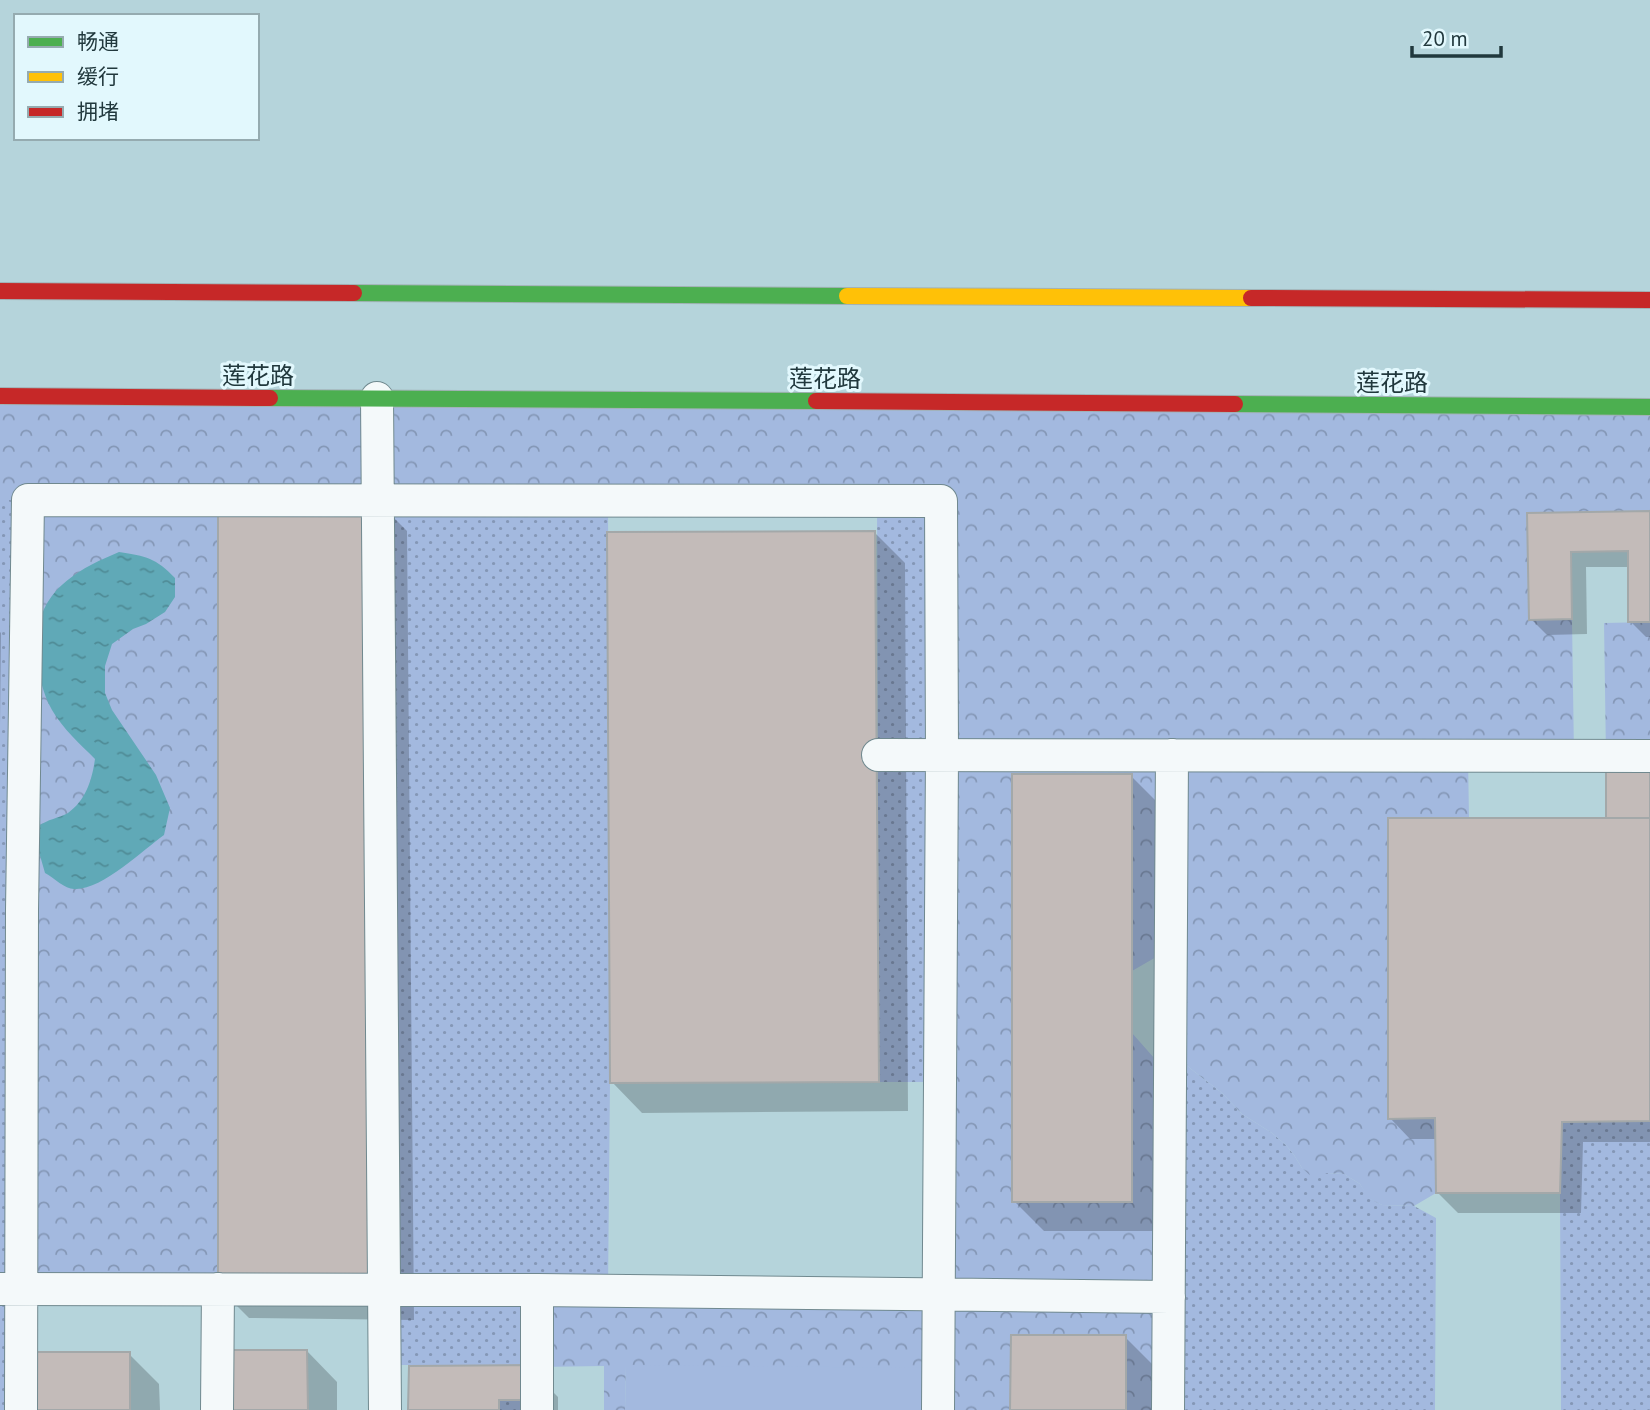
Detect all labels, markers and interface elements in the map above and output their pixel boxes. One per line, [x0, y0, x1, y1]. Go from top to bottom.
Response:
legend [14, 14, 259, 140]
scale bar [1412, 14, 1501, 58]
text: 20 m [1422, 25, 1468, 52]
text: 畅通 [77, 28, 119, 55]
text: 缓行 [77, 63, 119, 90]
text: 拥堵 [77, 98, 119, 125]
street label: 莲花路 [222, 360, 294, 391]
street label: 莲花路 [789, 363, 861, 394]
street label: 莲花路 [1356, 367, 1428, 398]

